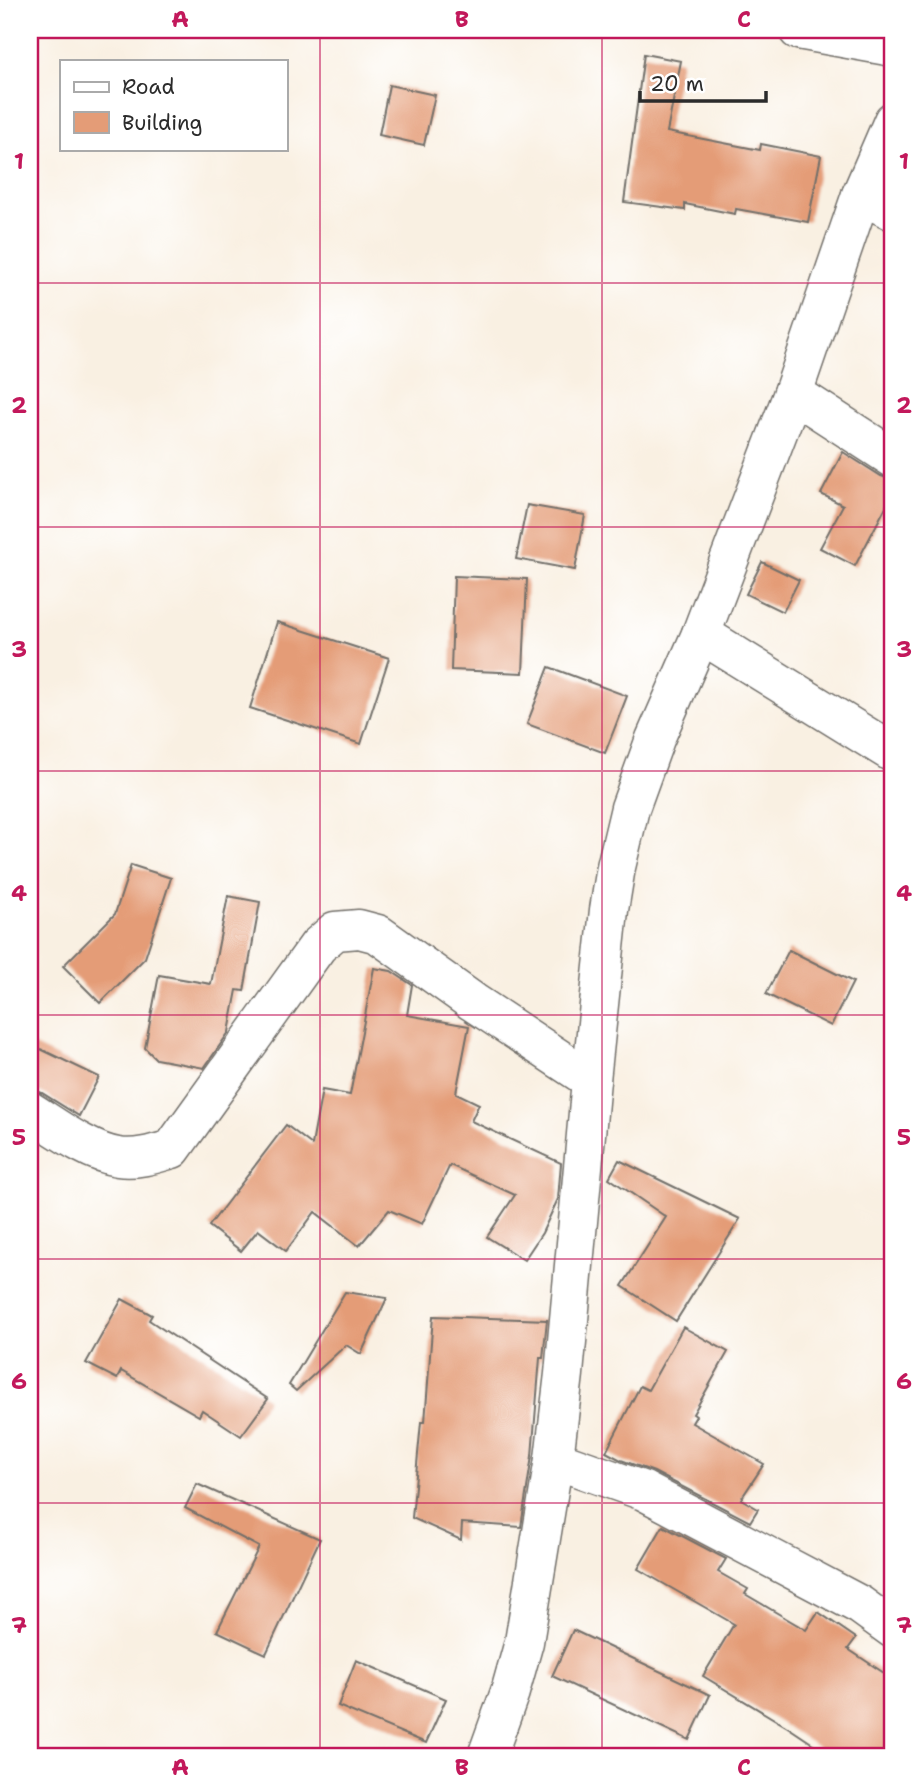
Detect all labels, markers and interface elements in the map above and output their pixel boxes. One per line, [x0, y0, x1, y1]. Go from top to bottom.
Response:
text: A [171, 4, 189, 34]
text: B [455, 4, 469, 34]
text: C [737, 4, 751, 34]
legend [60, 60, 287, 150]
scale bar [640, 60, 766, 104]
text: 20 m [650, 70, 704, 98]
text: Road [122, 73, 175, 101]
text: Building [122, 109, 202, 137]
text: 1 [14, 146, 24, 176]
text: 1 [899, 146, 909, 176]
text: 2 [11, 390, 27, 420]
text: 2 [896, 390, 912, 420]
text: 3 [11, 634, 27, 664]
text: 3 [896, 634, 912, 664]
text: 4 [11, 878, 27, 908]
text: 4 [896, 878, 912, 908]
text: 5 [12, 1122, 26, 1152]
text: 5 [897, 1122, 911, 1152]
text: 6 [11, 1366, 27, 1396]
text: 6 [896, 1366, 912, 1396]
text: 7 [11, 1610, 27, 1640]
text: 7 [896, 1610, 912, 1640]
text: A [171, 1752, 189, 1782]
text: B [455, 1752, 469, 1782]
text: C [737, 1752, 751, 1782]

